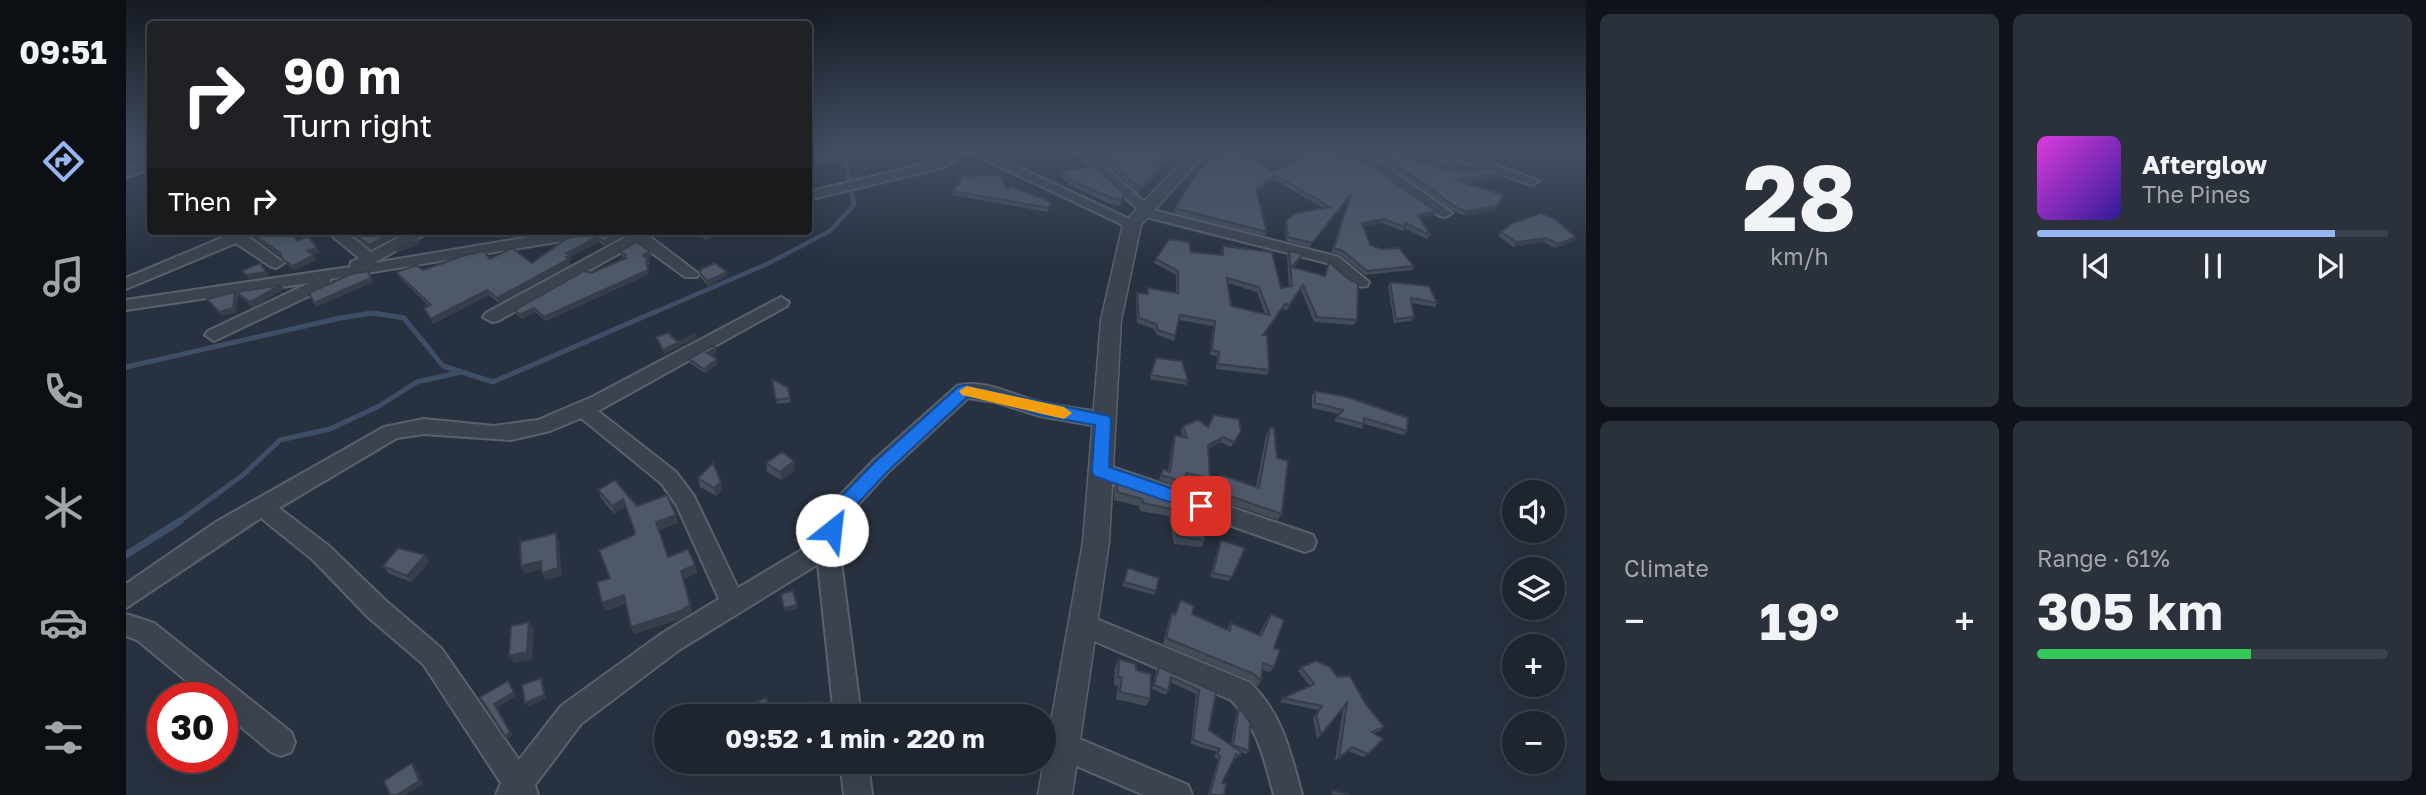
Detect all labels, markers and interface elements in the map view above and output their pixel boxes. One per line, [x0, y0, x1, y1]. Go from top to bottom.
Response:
text: 09:51 [19, 33, 107, 71]
text: 90 m [283, 46, 401, 105]
icon: right [168, 49, 259, 140]
text: Turn right [283, 106, 432, 144]
icon: directions [39, 137, 88, 186]
text: 28 [1743, 142, 1856, 251]
text: Afterglow [2142, 149, 2267, 180]
text: The Pines [2142, 180, 2250, 208]
icon: right [245, 182, 283, 220]
text: Then [168, 186, 231, 217]
text: km/h [1770, 242, 1829, 270]
icon: previous [2077, 247, 2115, 285]
icon: pause [2194, 247, 2232, 285]
icon: next [2311, 247, 2349, 285]
icon: music [39, 252, 88, 301]
icon: phone [39, 367, 88, 416]
pin [1171, 476, 1231, 536]
map controls [1502, 480, 1565, 774]
button: sound [1502, 480, 1565, 543]
icon: climate [39, 483, 88, 532]
icon: arrive [1182, 487, 1220, 525]
position arrow [795, 493, 869, 567]
text: Range · 61% [2037, 544, 2170, 572]
text: Climate [1624, 554, 1709, 582]
button: layers [1502, 557, 1565, 620]
text: 305 km [2037, 579, 2223, 641]
text: 19° [1759, 589, 1840, 651]
icon: car [39, 598, 88, 647]
text: − [1624, 598, 1645, 643]
text: + [1954, 598, 1975, 643]
button: + [1502, 634, 1565, 697]
speed limit sign: 30 [147, 682, 238, 773]
button: − [1502, 711, 1565, 774]
icon: filters [39, 713, 88, 762]
text: 09:52 · 1 min · 220 m [725, 723, 985, 754]

